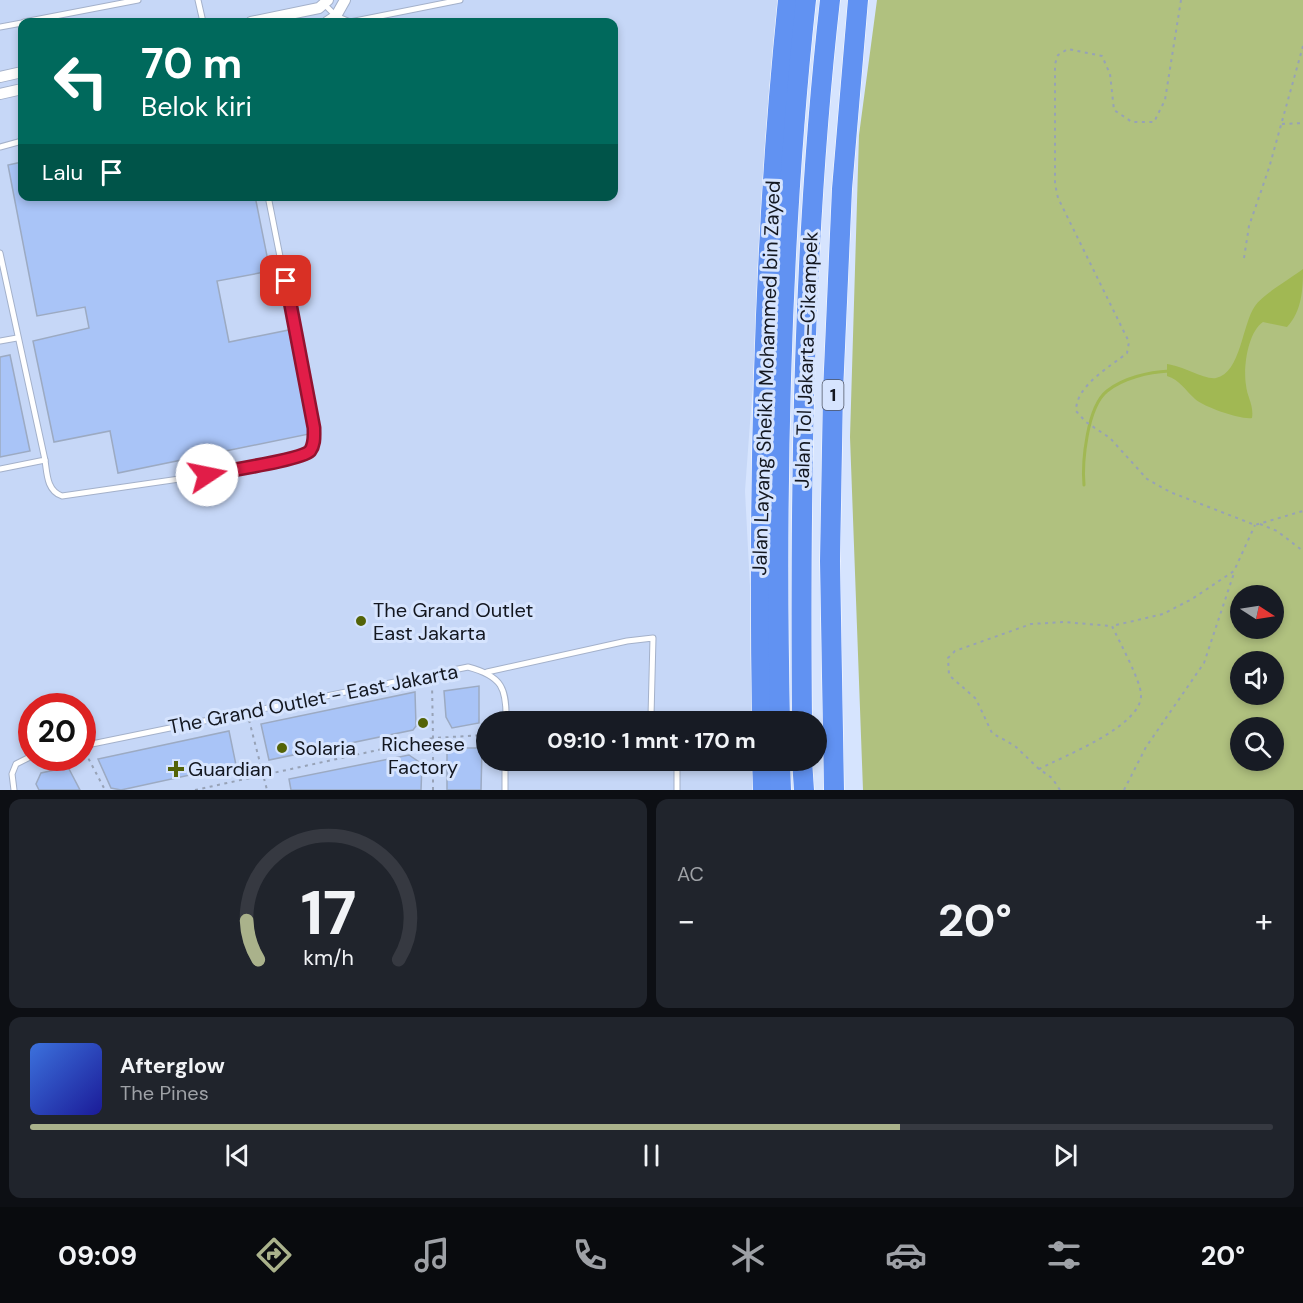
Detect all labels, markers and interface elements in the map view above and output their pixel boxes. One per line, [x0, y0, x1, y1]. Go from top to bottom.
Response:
text: 70 m [141, 36, 242, 91]
icon: left [42, 42, 120, 120]
text: Belok kiri [141, 89, 252, 124]
icon: arrive [95, 156, 128, 189]
text: Lalu [42, 158, 83, 187]
street label: Jalan Layang Sheikh Mohammed bin Zayed [746, 180, 786, 576]
street label: Jalan Tol Jakarta–Cikampek [789, 231, 823, 489]
pin [260, 255, 311, 306]
icon: arrive [269, 264, 302, 297]
road number: 1 [822, 380, 844, 410]
position arrow [175, 443, 239, 507]
north arrow [1230, 585, 1284, 639]
map controls [1230, 585, 1284, 771]
place label: The Grand Outlet East Jakarta [373, 597, 533, 646]
marker: The Grand Outlet East Jakarta [354, 614, 368, 628]
button: sound [1230, 651, 1284, 705]
street label: The Grand Outlet - East Jakarta [166, 658, 460, 740]
speed limit sign: 20 [18, 693, 96, 771]
marker: Richeese Factory [416, 716, 430, 730]
button: search [1230, 717, 1284, 771]
text: 09:10 · 1 mnt · 170 m [547, 726, 756, 755]
place label: Richeese Factory [381, 731, 465, 780]
place label: Solaria [294, 735, 356, 761]
marker: Solaria [275, 741, 289, 755]
place label: Guardian [188, 756, 272, 782]
marker: Guardian [169, 762, 183, 776]
text: AC [677, 861, 704, 887]
text: 17 [300, 872, 356, 953]
text: 20° [938, 891, 1012, 950]
text: − [677, 899, 695, 942]
text: + [1255, 899, 1273, 942]
text: km/h [303, 945, 353, 973]
text: Afterglow [120, 1051, 225, 1080]
text: The Pines [120, 1080, 209, 1106]
icon: previous [221, 1139, 254, 1172]
icon: pause [635, 1139, 668, 1172]
icon: next [1049, 1139, 1082, 1172]
icon: directions [253, 1234, 295, 1276]
icon: music [411, 1234, 453, 1276]
icon: phone [569, 1234, 611, 1276]
icon: climate [727, 1234, 769, 1276]
icon: car [885, 1234, 927, 1276]
icon: filters [1043, 1234, 1085, 1276]
text: 09:09 [58, 1238, 137, 1273]
text: 20° [1201, 1238, 1245, 1273]

